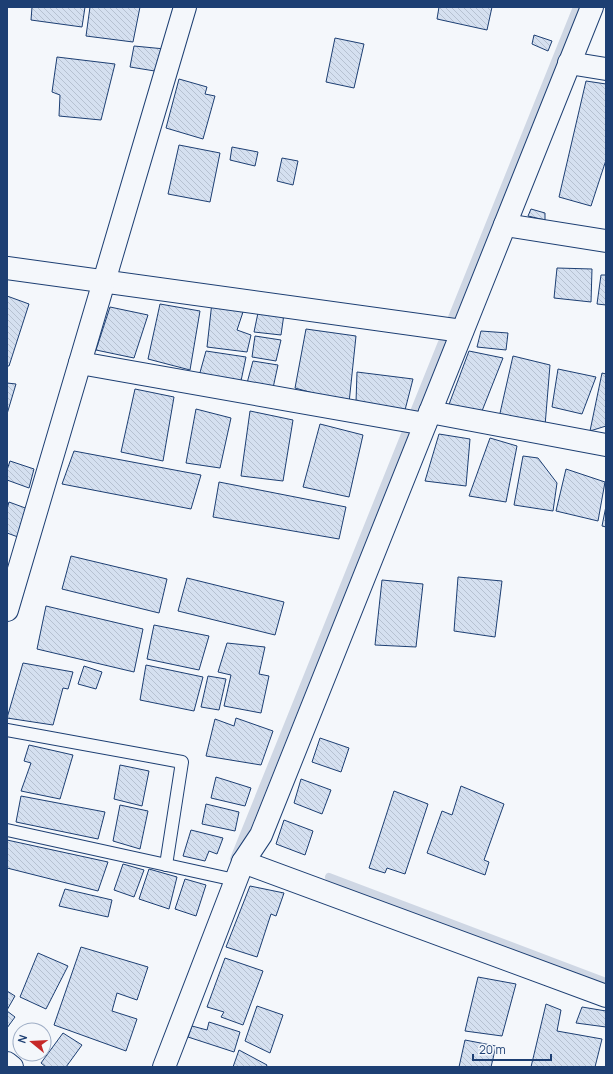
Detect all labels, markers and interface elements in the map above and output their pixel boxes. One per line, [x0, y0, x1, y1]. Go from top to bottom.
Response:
north arrow [12, 1022, 52, 1062]
text: N [14, 1033, 30, 1045]
scale bar [473, 1036, 551, 1062]
text: 20 m [479, 1041, 506, 1058]

